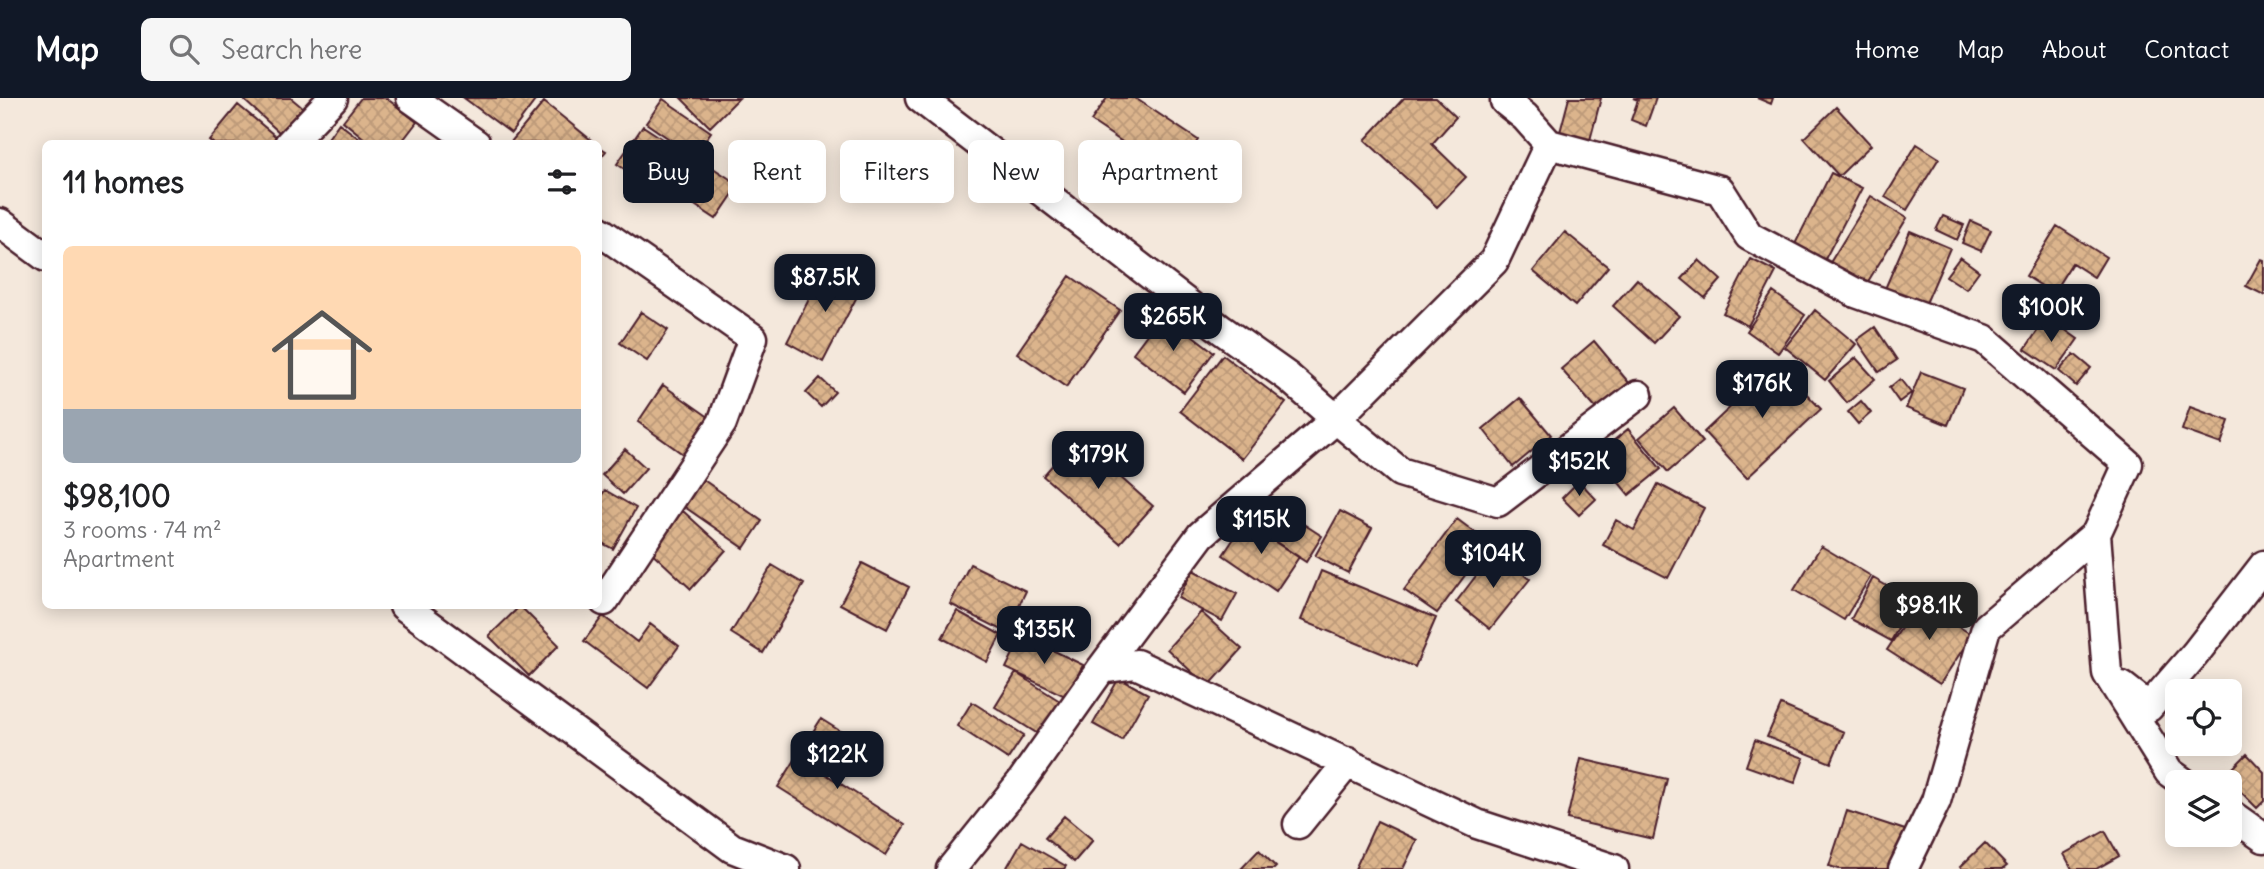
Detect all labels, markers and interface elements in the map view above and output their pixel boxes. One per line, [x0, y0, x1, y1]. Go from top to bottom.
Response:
search box [141, 18, 631, 81]
text: Map [35, 28, 99, 70]
icon: search [165, 30, 203, 68]
text: Search here [221, 33, 362, 66]
text: Home [1855, 34, 1919, 64]
text: Map [1957, 34, 2004, 64]
text: About [2042, 34, 2106, 64]
text: Contact [2144, 34, 2229, 64]
chip: Buy [623, 140, 714, 203]
chip: Rent [728, 140, 826, 203]
chip: Filters [840, 140, 954, 203]
chip: New [968, 140, 1064, 203]
chip: Apartment [1078, 140, 1242, 203]
text: 11 homes [63, 163, 184, 201]
icon: filters [543, 163, 581, 201]
pin: $87.5K [768, 254, 882, 314]
text: $87.5K [790, 262, 860, 291]
pin: $100K [2002, 285, 2100, 344]
icon: home [259, 292, 385, 418]
text: $100K [2018, 292, 2084, 321]
pin: $265K [1124, 294, 1222, 353]
text: $265K [1140, 301, 1206, 330]
pin: $176K [1713, 360, 1811, 420]
text: $176K [1732, 368, 1792, 397]
pin: $179K [1049, 432, 1147, 491]
pin: $152K [1530, 438, 1628, 498]
text: $179K [1068, 439, 1128, 468]
text: $152K [1548, 446, 1610, 475]
text: $98,100 [63, 477, 171, 515]
pin: $115K [1212, 496, 1310, 556]
text: $115K [1232, 504, 1290, 533]
text: 3 rooms · 74 m² [63, 515, 222, 544]
pin: $104K [1444, 531, 1542, 590]
text: $104K [1461, 538, 1525, 567]
text: Apartment [63, 544, 175, 573]
pin: $98.1K [1872, 582, 1986, 642]
text: $98.1K [1896, 590, 1962, 619]
pin: $135K [995, 606, 1093, 666]
text: $135K [1013, 614, 1075, 643]
map controls [2165, 679, 2242, 847]
button: locate [2165, 679, 2242, 756]
pin: $122K [788, 732, 886, 791]
text: $122K [807, 739, 867, 768]
button: layers [2165, 770, 2242, 847]

